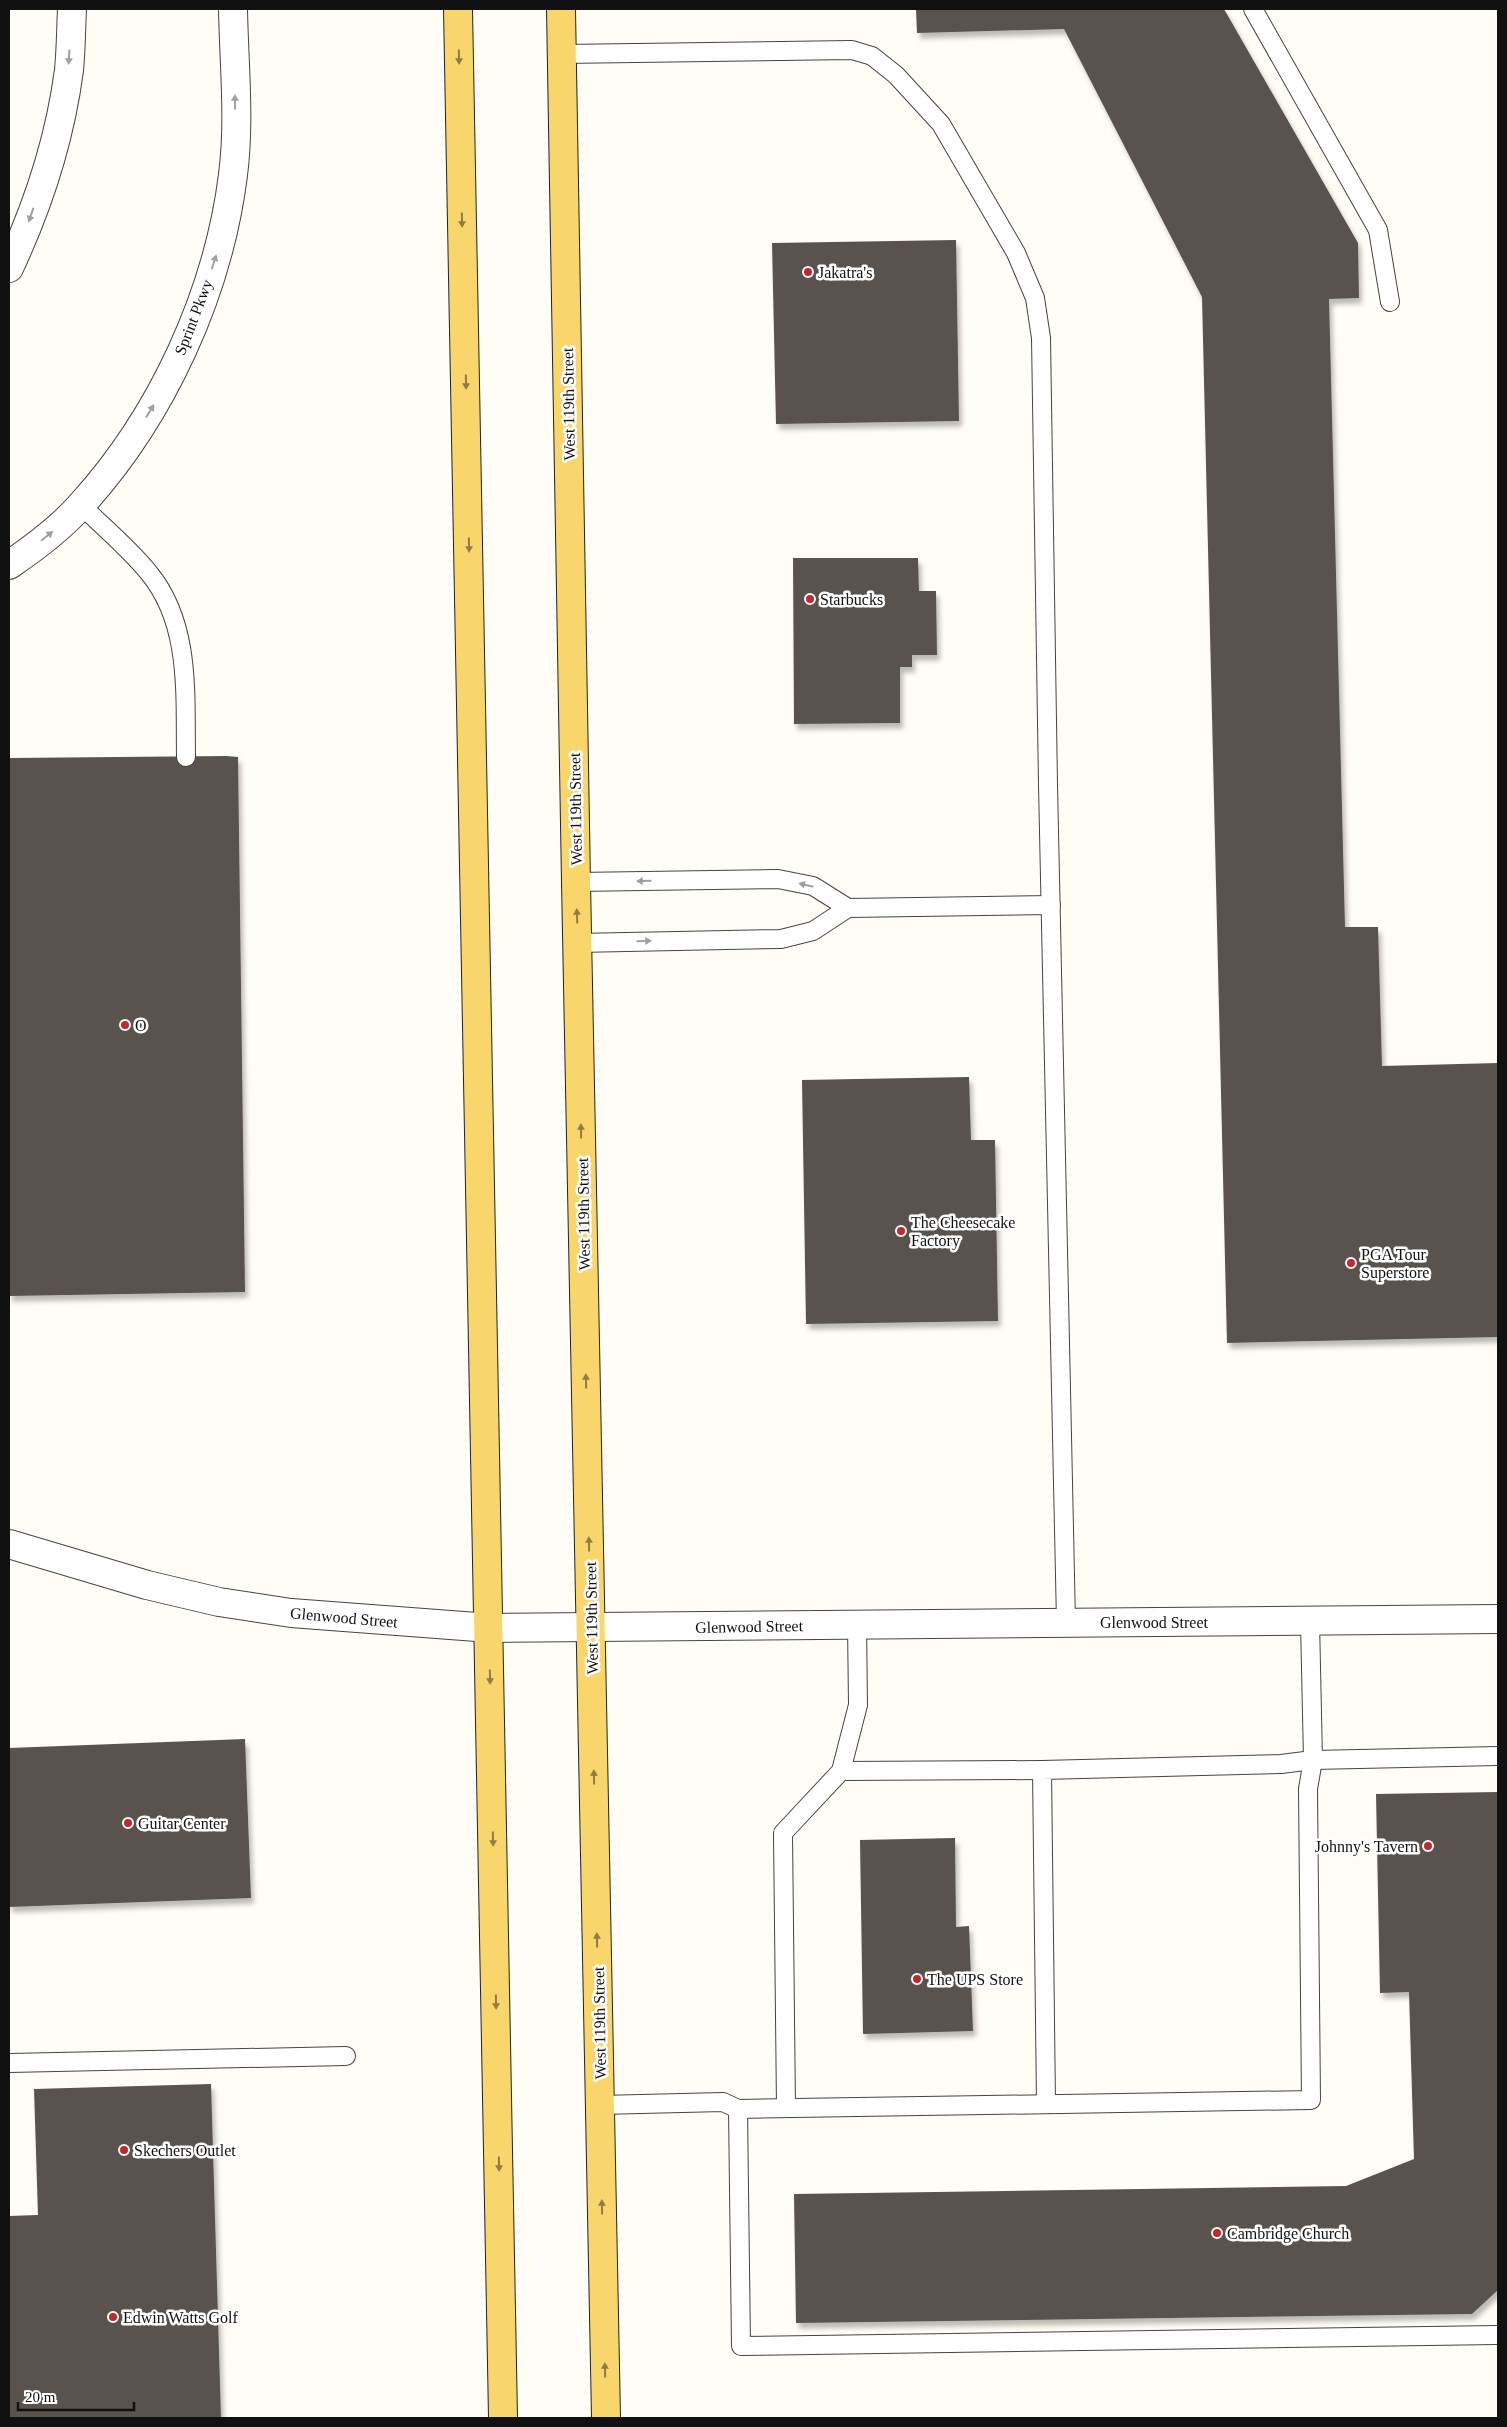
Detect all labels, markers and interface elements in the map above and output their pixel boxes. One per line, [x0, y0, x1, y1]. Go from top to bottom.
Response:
one-way arrow [65, 50, 73, 66]
one-way arrow [456, 50, 464, 66]
one-way arrow [231, 93, 239, 109]
one-way arrow [27, 208, 35, 223]
one-way arrow [459, 212, 467, 228]
one-way arrow [211, 254, 219, 269]
place label: Jakatra's [818, 264, 872, 281]
marker: Jakatra's [802, 266, 814, 278]
street label: Sprint Pkwy [171, 277, 217, 358]
street label: West 119th Street [559, 347, 578, 461]
one-way arrow [462, 375, 470, 391]
one-way arrow [145, 404, 154, 417]
one-way arrow [41, 530, 54, 541]
one-way arrow [465, 537, 473, 553]
place label: Starbucks [820, 591, 883, 608]
marker: Starbucks [804, 593, 816, 605]
street label: West 119th Street [566, 752, 585, 866]
one-way arrow [636, 877, 652, 885]
one-way arrow [799, 881, 814, 889]
one-way arrow [572, 908, 580, 924]
one-way arrow [636, 937, 652, 945]
place label: O [135, 1017, 147, 1034]
marker: O [119, 1019, 131, 1031]
one-way arrow [577, 1123, 585, 1139]
street label: West 119th Street [574, 1157, 593, 1271]
place label: The Cheesecake Factory [911, 1214, 1015, 1250]
marker: The Cheesecake Factory [895, 1225, 907, 1237]
place label: PGA Tour Superstore [1361, 1246, 1429, 1282]
marker: PGA Tour Superstore [1345, 1257, 1357, 1269]
one-way arrow [582, 1373, 590, 1389]
one-way arrow [585, 1536, 593, 1552]
street label: West 119th Street [582, 1561, 601, 1675]
street label: Glenwood Street [289, 1604, 399, 1631]
street label: Glenwood Street [1100, 1614, 1209, 1631]
street label: Glenwood Street [695, 1617, 804, 1636]
one-way arrow [486, 1669, 494, 1685]
one-way arrow [590, 1769, 598, 1785]
place label: Guitar Center [138, 1815, 226, 1832]
marker: Guitar Center [122, 1817, 134, 1829]
one-way arrow [489, 1831, 497, 1847]
place label: Johnny's Tavern [1315, 1838, 1418, 1856]
marker: Johnny's Tavern [1422, 1840, 1434, 1852]
one-way arrow [593, 1931, 601, 1947]
street label: West 119th Street [590, 1966, 609, 2080]
place label: The UPS Store [927, 1971, 1023, 1988]
marker: The UPS Store [911, 1973, 923, 1985]
one-way arrow [492, 1994, 500, 2010]
place label: Skechers Outlet [134, 2142, 236, 2159]
marker: Skechers Outlet [118, 2144, 130, 2156]
one-way arrow [495, 2156, 503, 2172]
one-way arrow [598, 2199, 606, 2215]
place label: Cambridge Church [1227, 2225, 1349, 2243]
marker: Cambridge Church [1211, 2227, 1223, 2239]
place label: Edwin Watts Golf [123, 2309, 239, 2326]
marker: Edwin Watts Golf [107, 2311, 119, 2323]
one-way arrow [601, 2361, 609, 2377]
scale bar [18, 2380, 134, 2412]
text: 20 m [25, 2389, 56, 2405]

